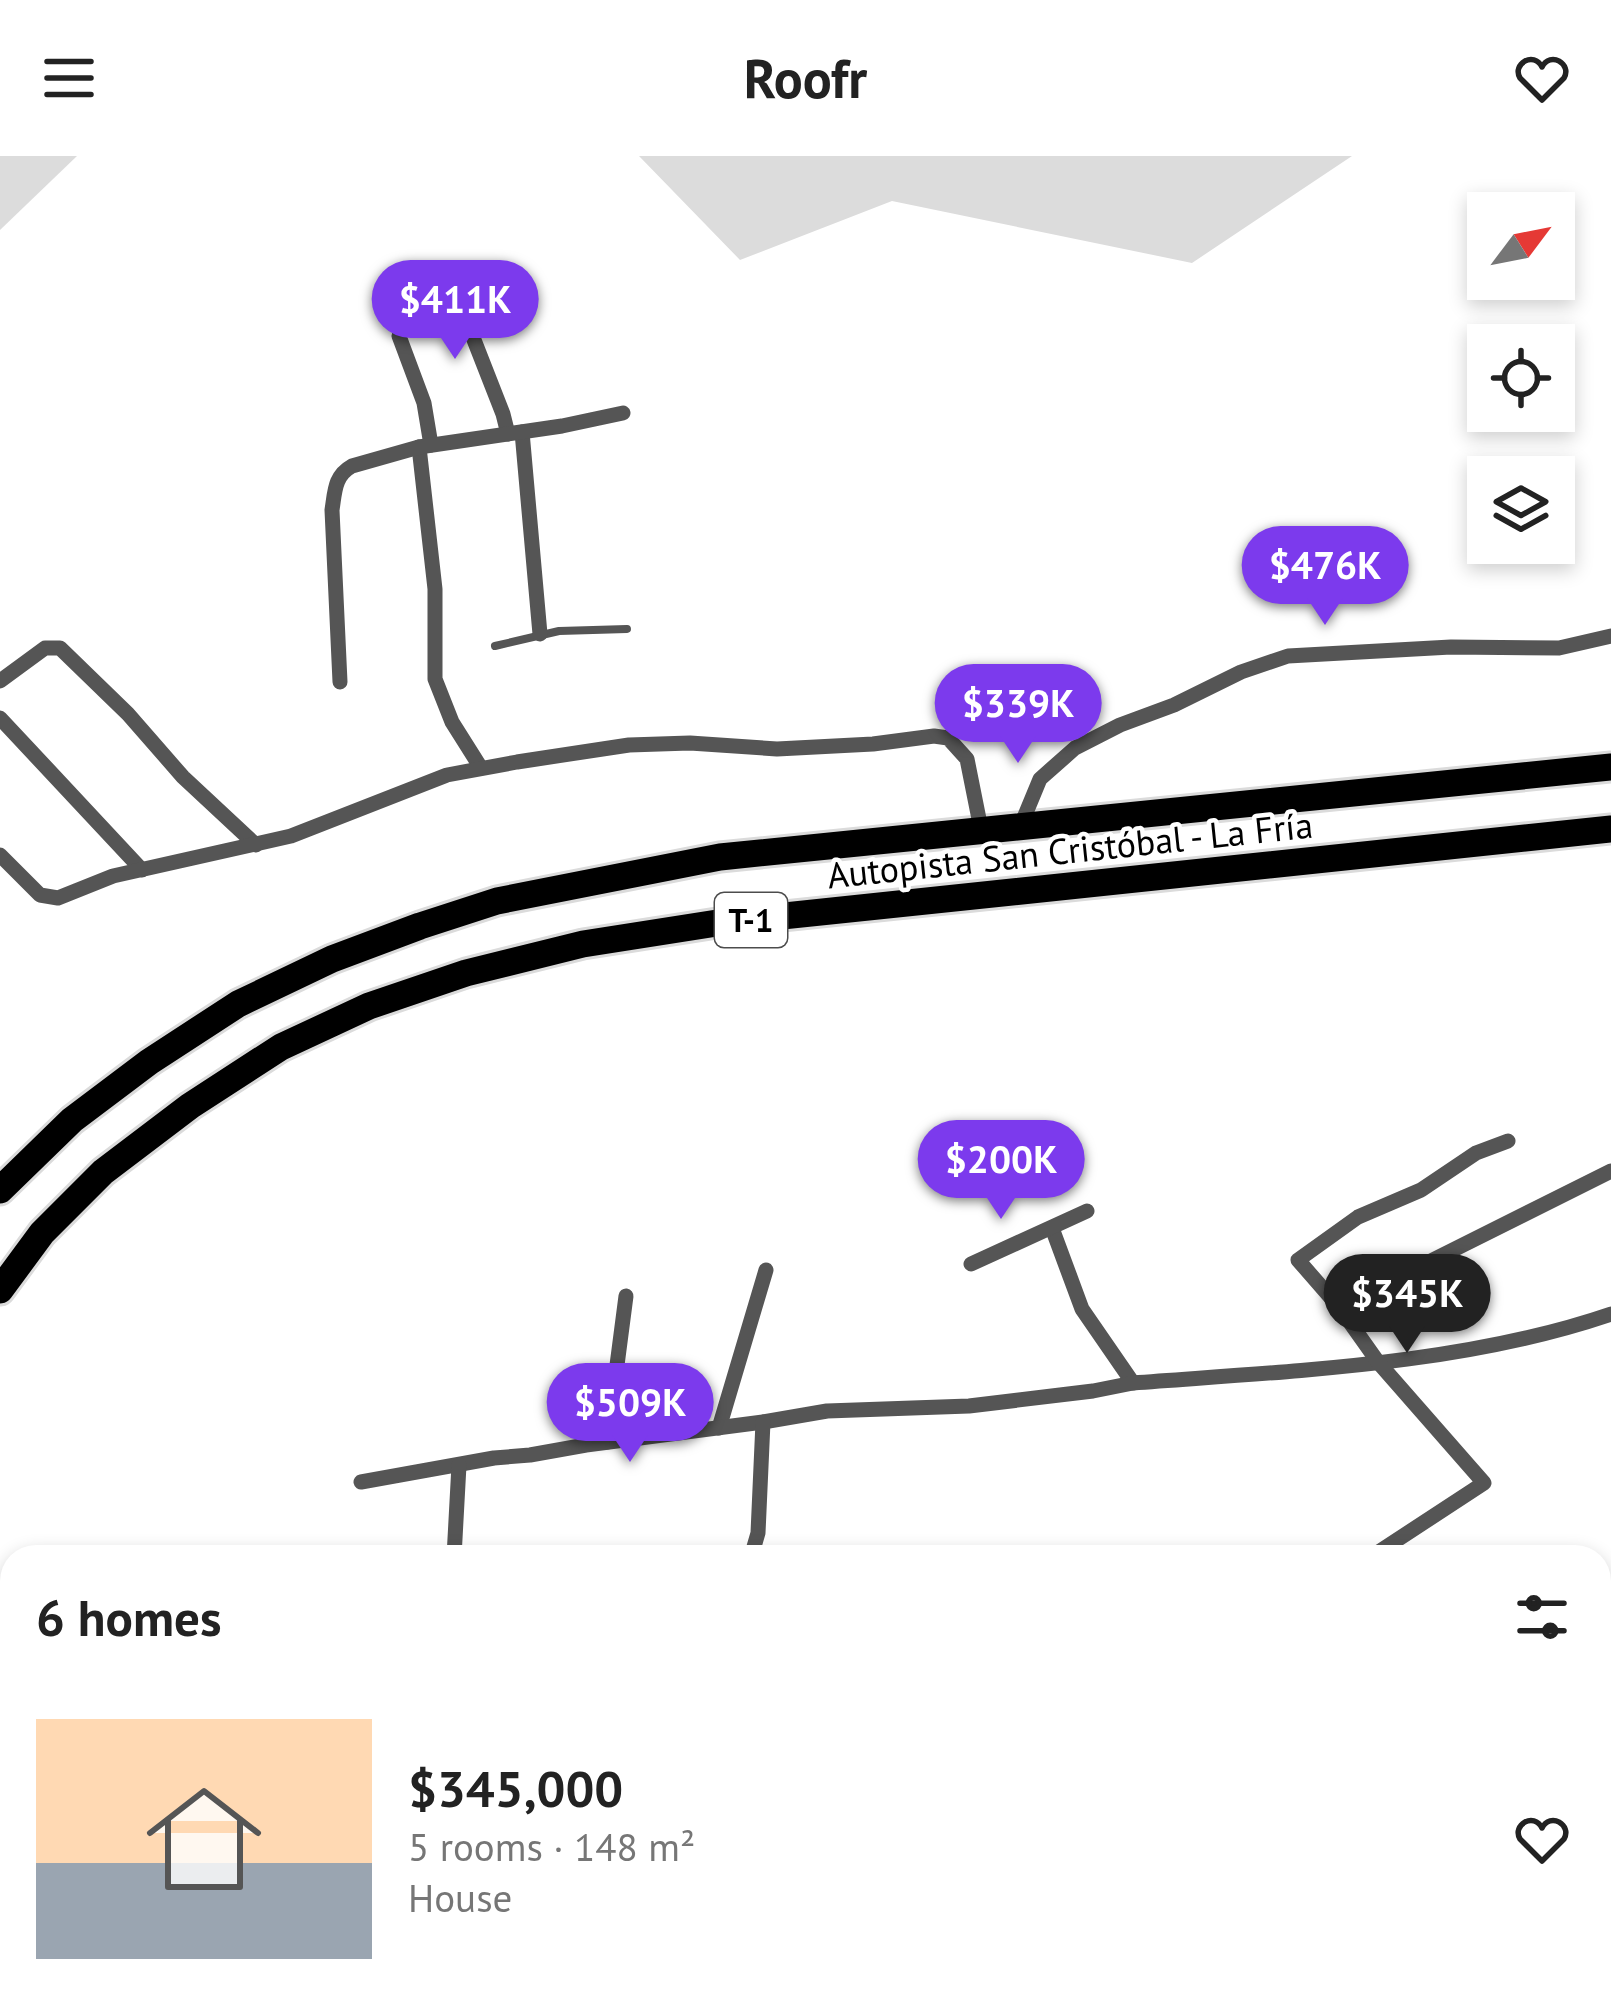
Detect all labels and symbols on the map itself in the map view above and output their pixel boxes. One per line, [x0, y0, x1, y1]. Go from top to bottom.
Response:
north arrow [1467, 192, 1575, 300]
pin: $411K [371, 260, 539, 362]
pin: $476K [1241, 526, 1409, 628]
pin: $339K [934, 664, 1102, 766]
street label: Autopista San Cristóbal - La Fría [825, 801, 1315, 898]
road number: T-1 [715, 893, 787, 947]
pin: $200K [917, 1120, 1085, 1222]
pin: $345K [1323, 1254, 1491, 1356]
pin: $509K [546, 1363, 714, 1465]

